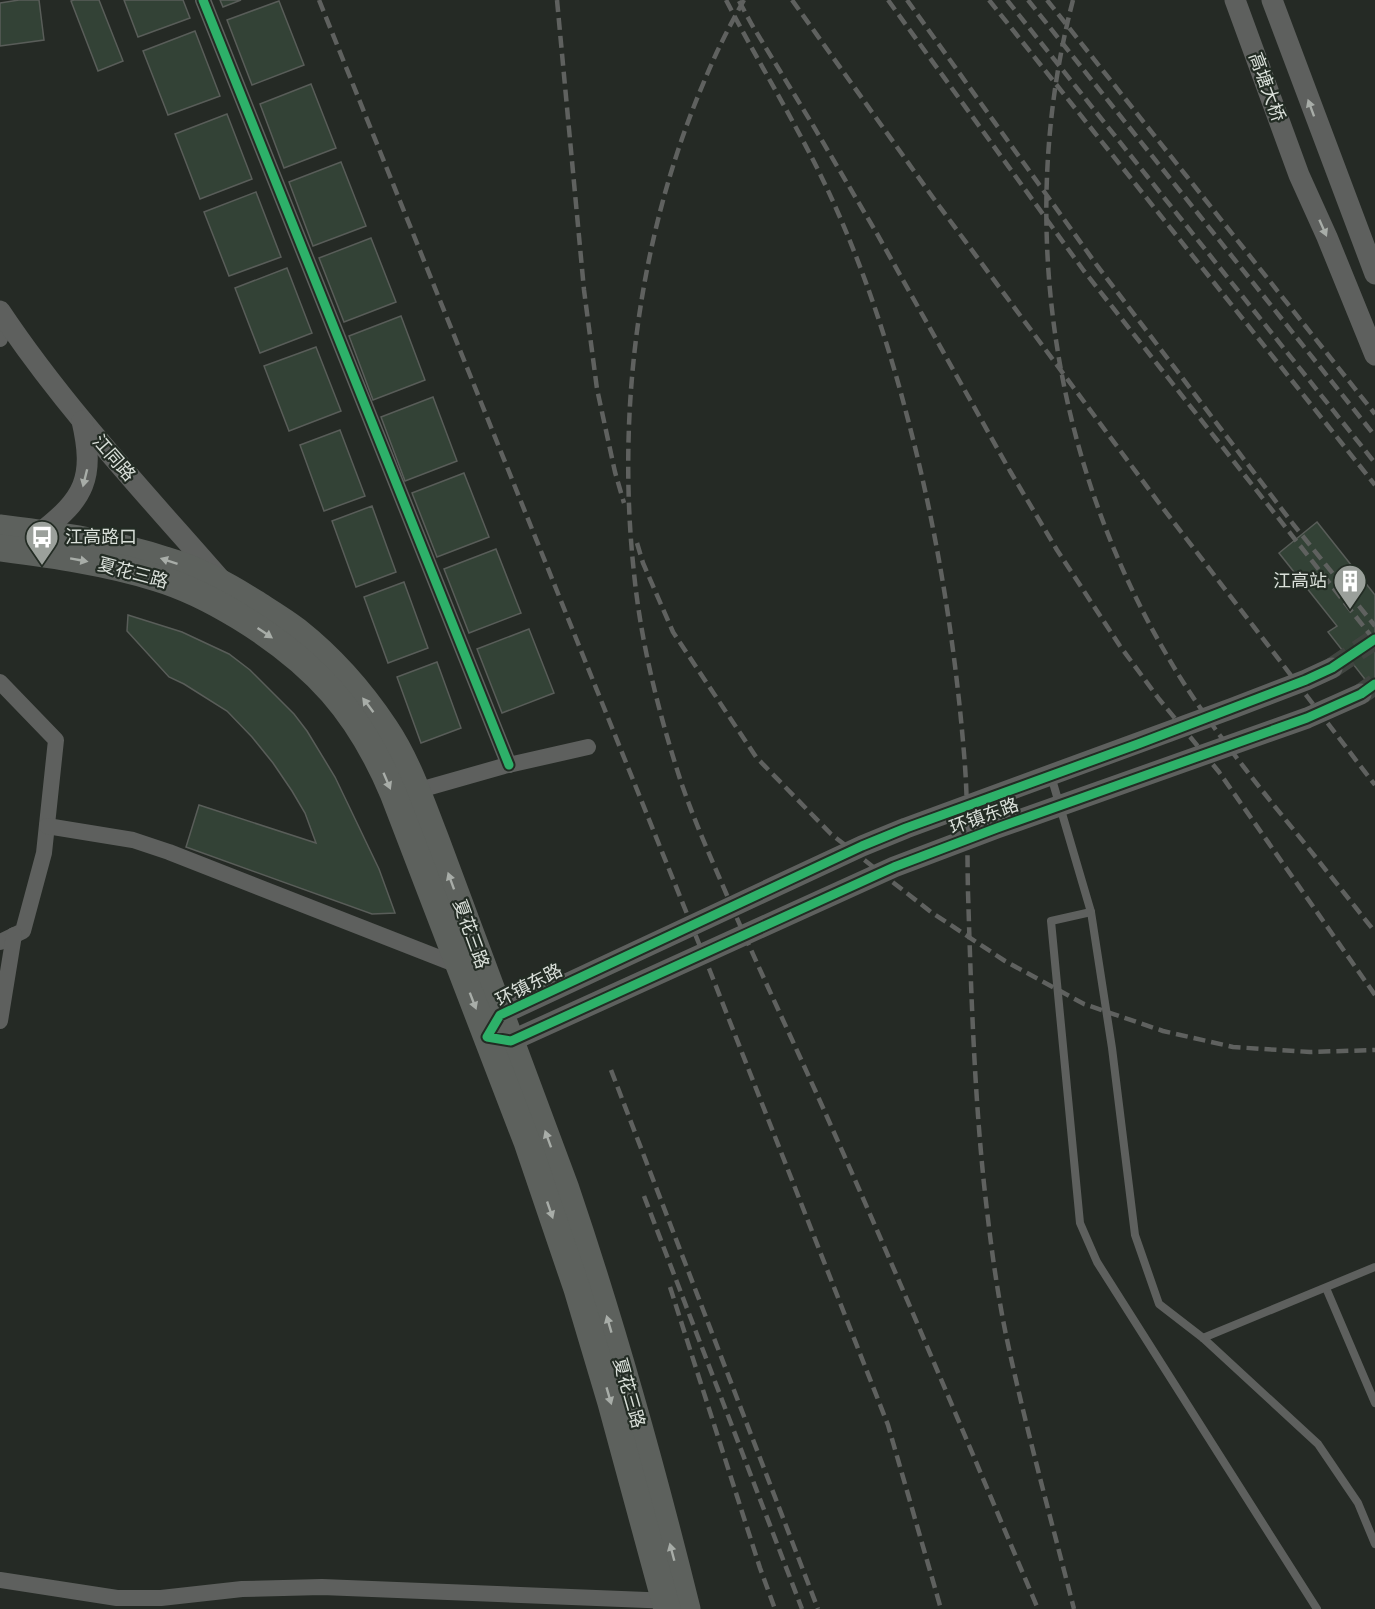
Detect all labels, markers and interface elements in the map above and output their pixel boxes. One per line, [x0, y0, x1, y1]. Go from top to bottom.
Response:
street label: 高塘大桥 [1245, 49, 1291, 124]
one-way arrow [1306, 99, 1316, 117]
one-way arrow [1318, 220, 1328, 238]
street label: 江同路 [89, 430, 141, 485]
one-way arrow [79, 469, 89, 487]
bus stop icon: 江高路口 [24, 519, 60, 566]
place label: 江高路口 [65, 525, 137, 547]
street label: 夏花三路 [96, 552, 171, 592]
one-way arrow [69, 556, 88, 565]
one-way arrow [159, 556, 177, 565]
building icon: 江高站 [1332, 563, 1368, 610]
place label: 江高站 [1273, 569, 1327, 591]
one-way arrow [256, 627, 272, 639]
one-way arrow [363, 698, 375, 713]
one-way arrow [383, 772, 392, 789]
street label: 环镇东路 [946, 792, 1021, 838]
one-way arrow [446, 872, 456, 890]
street label: 夏花三路 [449, 896, 495, 971]
street label: 环镇东路 [491, 958, 566, 1010]
one-way arrow [469, 993, 479, 1011]
one-way arrow [543, 1130, 552, 1148]
one-way arrow [546, 1201, 556, 1219]
one-way arrow [604, 1315, 613, 1333]
street label: 夏花三路 [609, 1355, 650, 1430]
one-way arrow [605, 1387, 614, 1405]
one-way arrow [667, 1543, 677, 1562]

